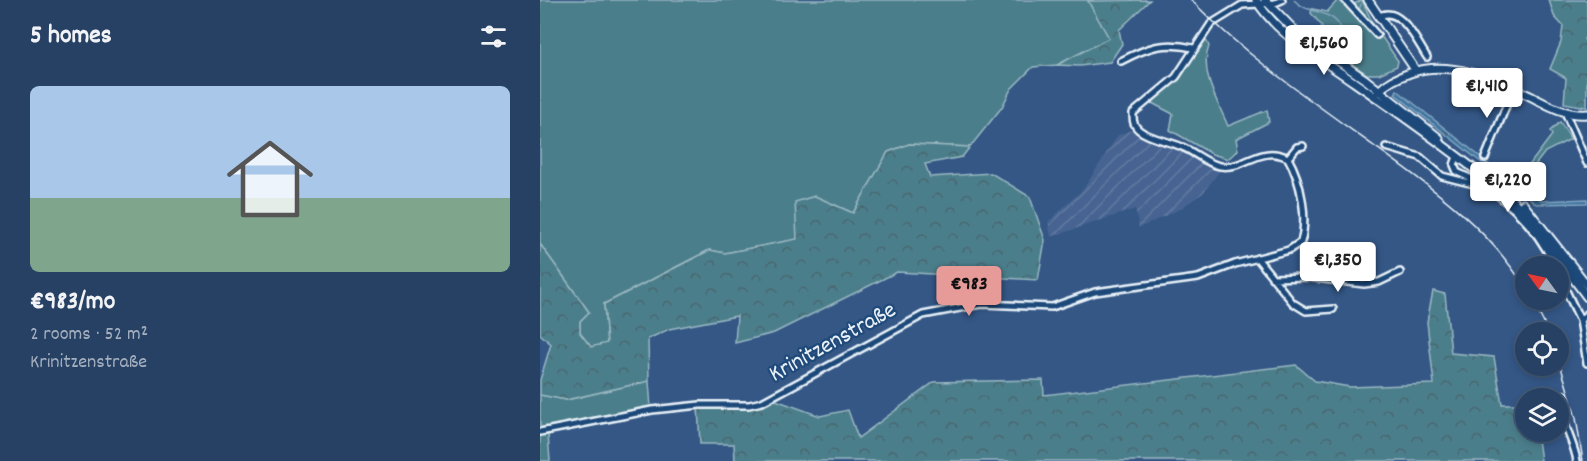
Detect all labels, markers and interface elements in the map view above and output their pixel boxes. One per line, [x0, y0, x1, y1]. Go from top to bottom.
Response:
text: 5 homes [30, 18, 112, 55]
icon: filters [477, 20, 510, 53]
pin: €1,560 [1275, 25, 1373, 76]
text: €1,560 [1299, 30, 1349, 58]
pin: €1,410 [1438, 68, 1536, 119]
text: €1,410 [1466, 73, 1508, 101]
icon: home [216, 125, 324, 233]
pin: €1,220 [1459, 162, 1557, 213]
text: €1,220 [1484, 167, 1532, 195]
pin: €1,350 [1289, 242, 1387, 293]
text: €1,350 [1314, 247, 1362, 275]
north arrow [1515, 256, 1569, 310]
map controls [1515, 256, 1569, 442]
pin: €983 [933, 266, 1005, 317]
text: €983 [950, 271, 988, 299]
text: €983/mo [30, 284, 115, 321]
street label: Krinitzenstraße [763, 294, 903, 392]
text: 2 rooms · 52 m² [30, 321, 148, 349]
button: locate [1515, 322, 1569, 376]
text: Krinitzenstraße [30, 349, 147, 377]
button: layers [1515, 388, 1569, 442]

